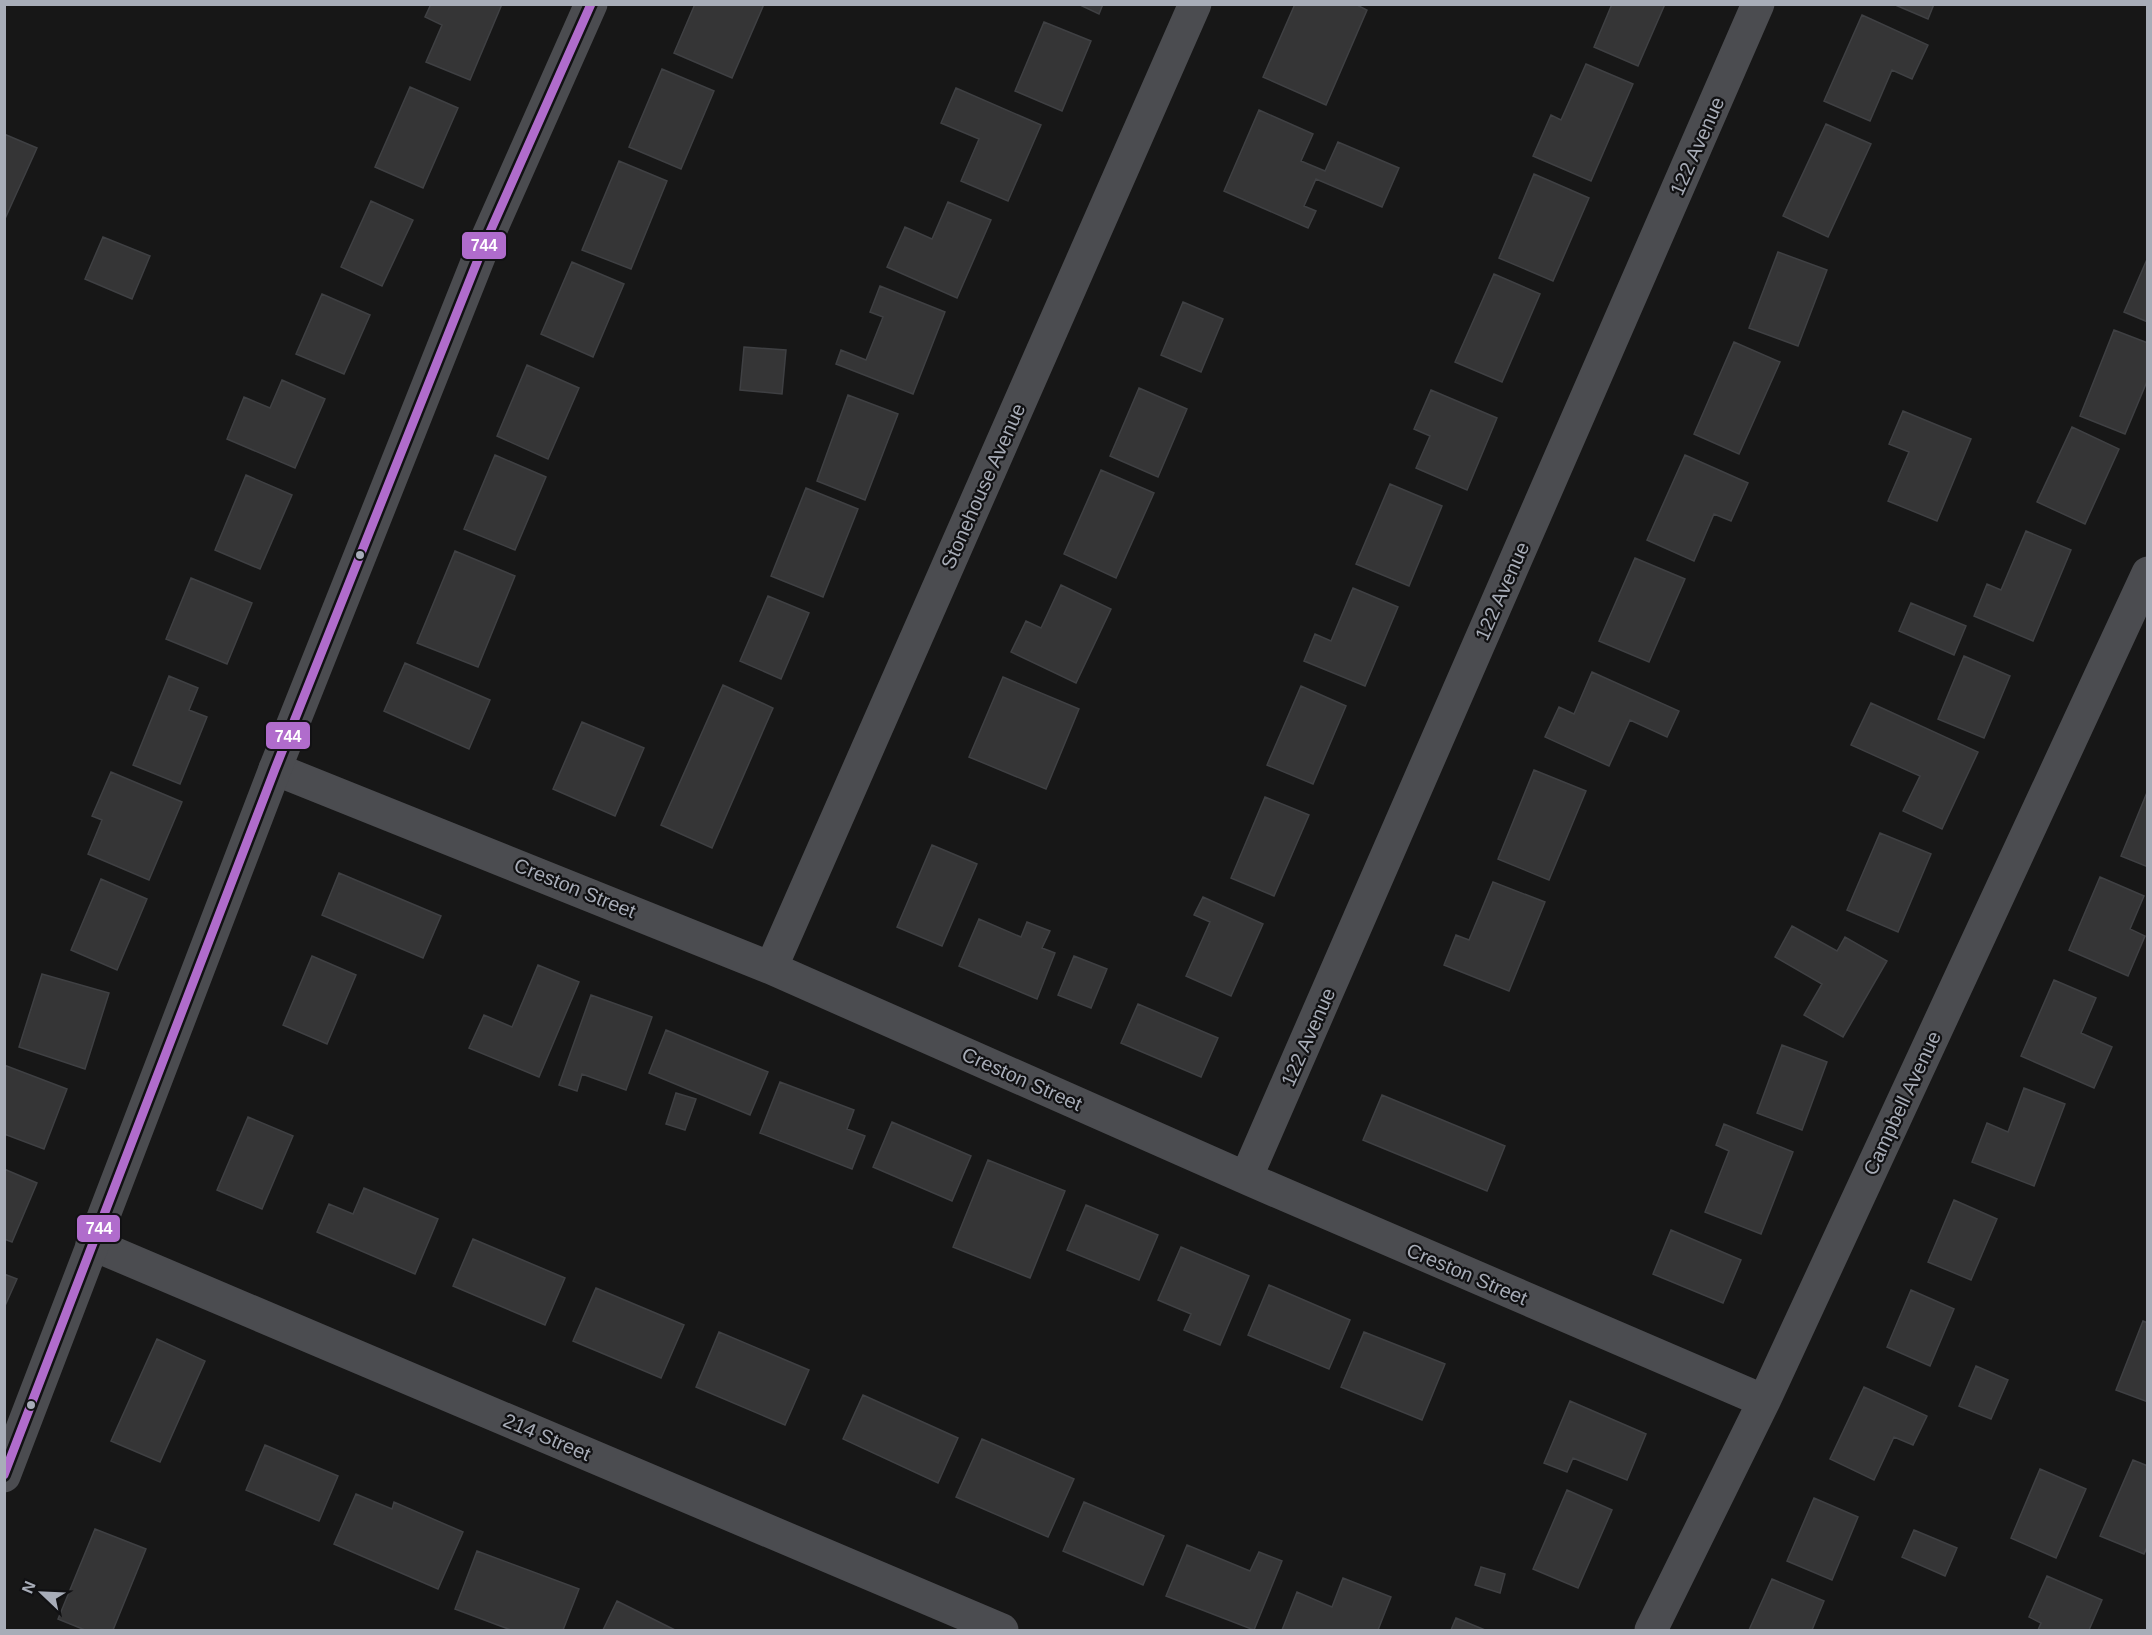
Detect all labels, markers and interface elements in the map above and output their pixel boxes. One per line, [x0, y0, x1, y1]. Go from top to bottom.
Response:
street label: 122 Avenue [1666, 93, 1728, 199]
line badge: 744 [461, 231, 507, 260]
text: 744 [471, 237, 497, 254]
street label: Stonehouse Avenue [937, 400, 1029, 572]
street label: 122 Avenue [1471, 538, 1533, 644]
unlabelled marker [354, 549, 366, 561]
line badge: 744 [265, 721, 311, 750]
text: 744 [275, 728, 301, 745]
street label: Creston Street [511, 854, 639, 923]
street label: 122 Avenue [1277, 984, 1339, 1090]
street label: Campbell Avenue [1859, 1027, 1945, 1179]
street label: Creston Street [959, 1043, 1086, 1115]
line badge: 744 [76, 1214, 121, 1243]
text: 744 [86, 1220, 112, 1237]
street label: Creston Street [1403, 1239, 1531, 1309]
unlabelled marker [25, 1399, 37, 1411]
street label: 214 Street [500, 1409, 594, 1465]
north arrow [12, 1563, 72, 1623]
text: N [19, 1579, 39, 1596]

